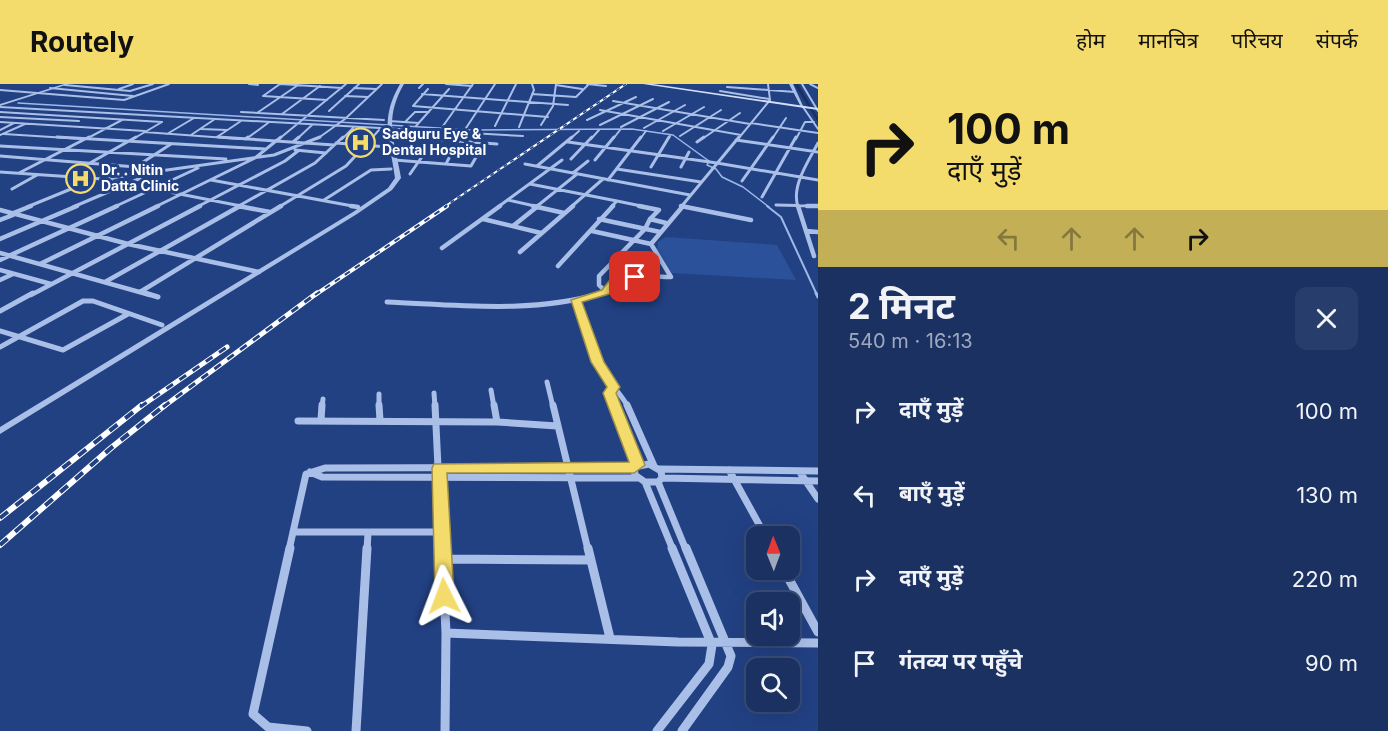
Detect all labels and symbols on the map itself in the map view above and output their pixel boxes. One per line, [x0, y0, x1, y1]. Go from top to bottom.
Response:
place label: Sadguru Eye & Dental Hospital [382, 125, 486, 158]
hospital icon: Sadguru Eye & Dental Hospital [345, 126, 377, 158]
place label: Dr. . Nitin Datta Clinic [101, 161, 179, 194]
hospital icon: Dr. . Nitin Datta Clinic [64, 162, 96, 194]
pin [609, 251, 660, 302]
north arrow [746, 526, 800, 580]
position arrow [412, 564, 476, 628]

